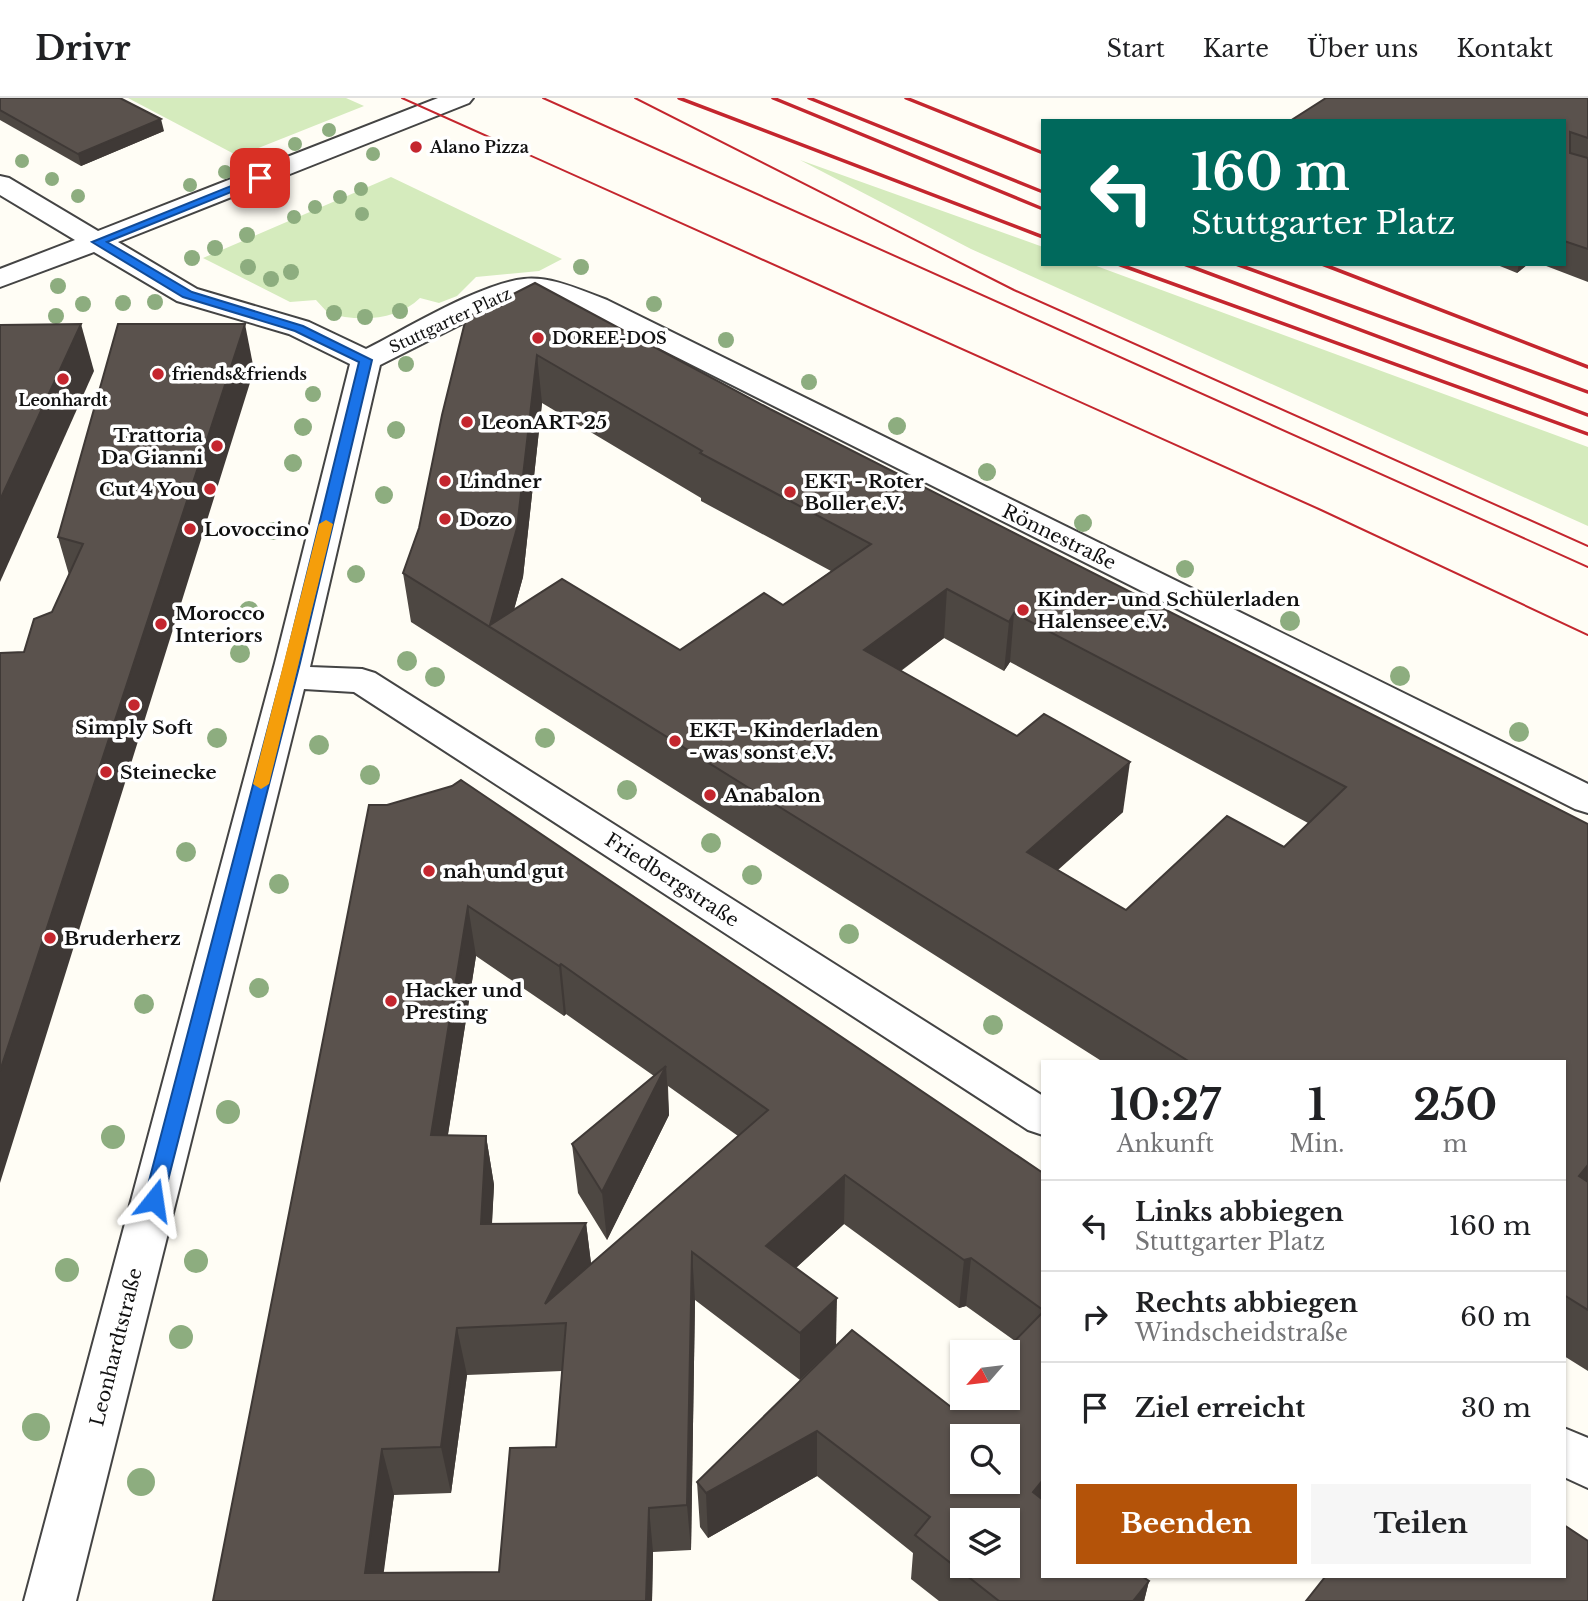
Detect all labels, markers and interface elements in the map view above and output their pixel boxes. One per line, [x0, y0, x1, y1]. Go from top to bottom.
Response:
text: Drivr [35, 28, 130, 69]
text: Start [1107, 34, 1165, 63]
text: Karte [1203, 34, 1269, 63]
text: Über uns [1307, 34, 1419, 63]
text: Kontakt [1457, 34, 1553, 63]
place label: Alano Pizza [429, 137, 529, 157]
marker: Alano Pizza [408, 139, 424, 155]
text: 160 m [1191, 142, 1350, 203]
icon: left [1076, 147, 1167, 238]
pin [230, 148, 290, 208]
icon: arrive [241, 159, 279, 197]
text: Stuttgarter Platz [1191, 203, 1455, 243]
street label: Stuttgarter Platz [386, 283, 514, 357]
place label: DOREE-DOS [552, 328, 667, 348]
marker: DOREE-DOS [530, 330, 546, 346]
place label: friends&friends [172, 364, 307, 384]
marker: friends&friends [150, 366, 166, 382]
marker: Leonhardt [55, 371, 71, 387]
place label: Leonhardt [18, 390, 109, 410]
place label: LeonART 25 [481, 411, 607, 434]
marker: LeonART 25 [459, 414, 475, 430]
place label: Trattoria Da Gianni [101, 424, 203, 469]
marker: Trattoria Da Gianni [209, 438, 225, 454]
place label: Lindner [459, 470, 542, 493]
place label: EKT - Roter Boller e.V. [804, 470, 924, 515]
marker: Lindner [437, 473, 453, 489]
place label: Cut 4 You [99, 478, 197, 501]
marker: Cut 4 You [202, 481, 218, 497]
marker: EKT - Roter Boller e.V. [782, 484, 798, 500]
street label: Rönnestraße [998, 500, 1120, 574]
place label: Dozo [459, 508, 512, 531]
marker: Dozo [437, 511, 453, 527]
place label: Lovoccino [204, 518, 309, 541]
marker: Lovoccino [182, 521, 198, 537]
place label: Kinder- und Schülerladen Halensee e.V. [1037, 588, 1300, 633]
place label: Morocco Interiors [175, 602, 265, 647]
marker: Kinder- und Schülerladen Halensee e.V. [1015, 602, 1031, 618]
marker: Morocco Interiors [153, 616, 169, 632]
marker: Simply Soft [126, 697, 142, 713]
place label: Simply Soft [75, 716, 194, 739]
place label: EKT - Kinderladen - was sonst e.V. [689, 719, 879, 764]
marker: EKT - Kinderladen - was sonst e.V. [667, 733, 683, 749]
place label: Steinecke [120, 761, 217, 784]
marker: Steinecke [98, 764, 114, 780]
place label: Anabalon [723, 784, 821, 807]
marker: Anabalon [702, 787, 718, 803]
street label: Friedbergstraße [601, 828, 743, 932]
place label: nah und gut [443, 860, 565, 883]
marker: nah und gut [421, 863, 437, 879]
place label: Bruderherz [64, 927, 181, 950]
marker: Bruderherz [42, 930, 58, 946]
place label: Hacker und Presting [405, 979, 522, 1024]
marker: Hacker und Presting [383, 993, 399, 1009]
text: 10:27 [1110, 1079, 1221, 1131]
text: 1 [1308, 1079, 1326, 1131]
text: 250 [1413, 1079, 1497, 1131]
text: Ankunft [1117, 1130, 1214, 1158]
text: Min. [1290, 1130, 1344, 1158]
text: m [1443, 1130, 1468, 1158]
position arrow [117, 1163, 191, 1237]
text: Links abbiegen [1135, 1196, 1344, 1228]
icon: left [1076, 1207, 1114, 1245]
text: 160 m [1449, 1210, 1531, 1242]
text: Stuttgarter Platz [1135, 1228, 1325, 1256]
street label: Leonhardtstraße [85, 1266, 147, 1428]
text: Rechts abbiegen [1135, 1287, 1358, 1319]
icon: right [1076, 1298, 1114, 1336]
text: 60 m [1460, 1301, 1531, 1333]
text: Windscheidstraße [1135, 1319, 1348, 1347]
north arrow [950, 1340, 1020, 1410]
map controls [950, 1340, 1020, 1578]
icon: arrive [1076, 1389, 1114, 1427]
text: Ziel erreicht [1135, 1392, 1305, 1424]
text: 30 m [1461, 1392, 1531, 1424]
button: search [950, 1424, 1020, 1494]
button: Beenden [1076, 1484, 1297, 1564]
button: Teilen [1311, 1484, 1531, 1564]
button: layers [950, 1508, 1020, 1578]

